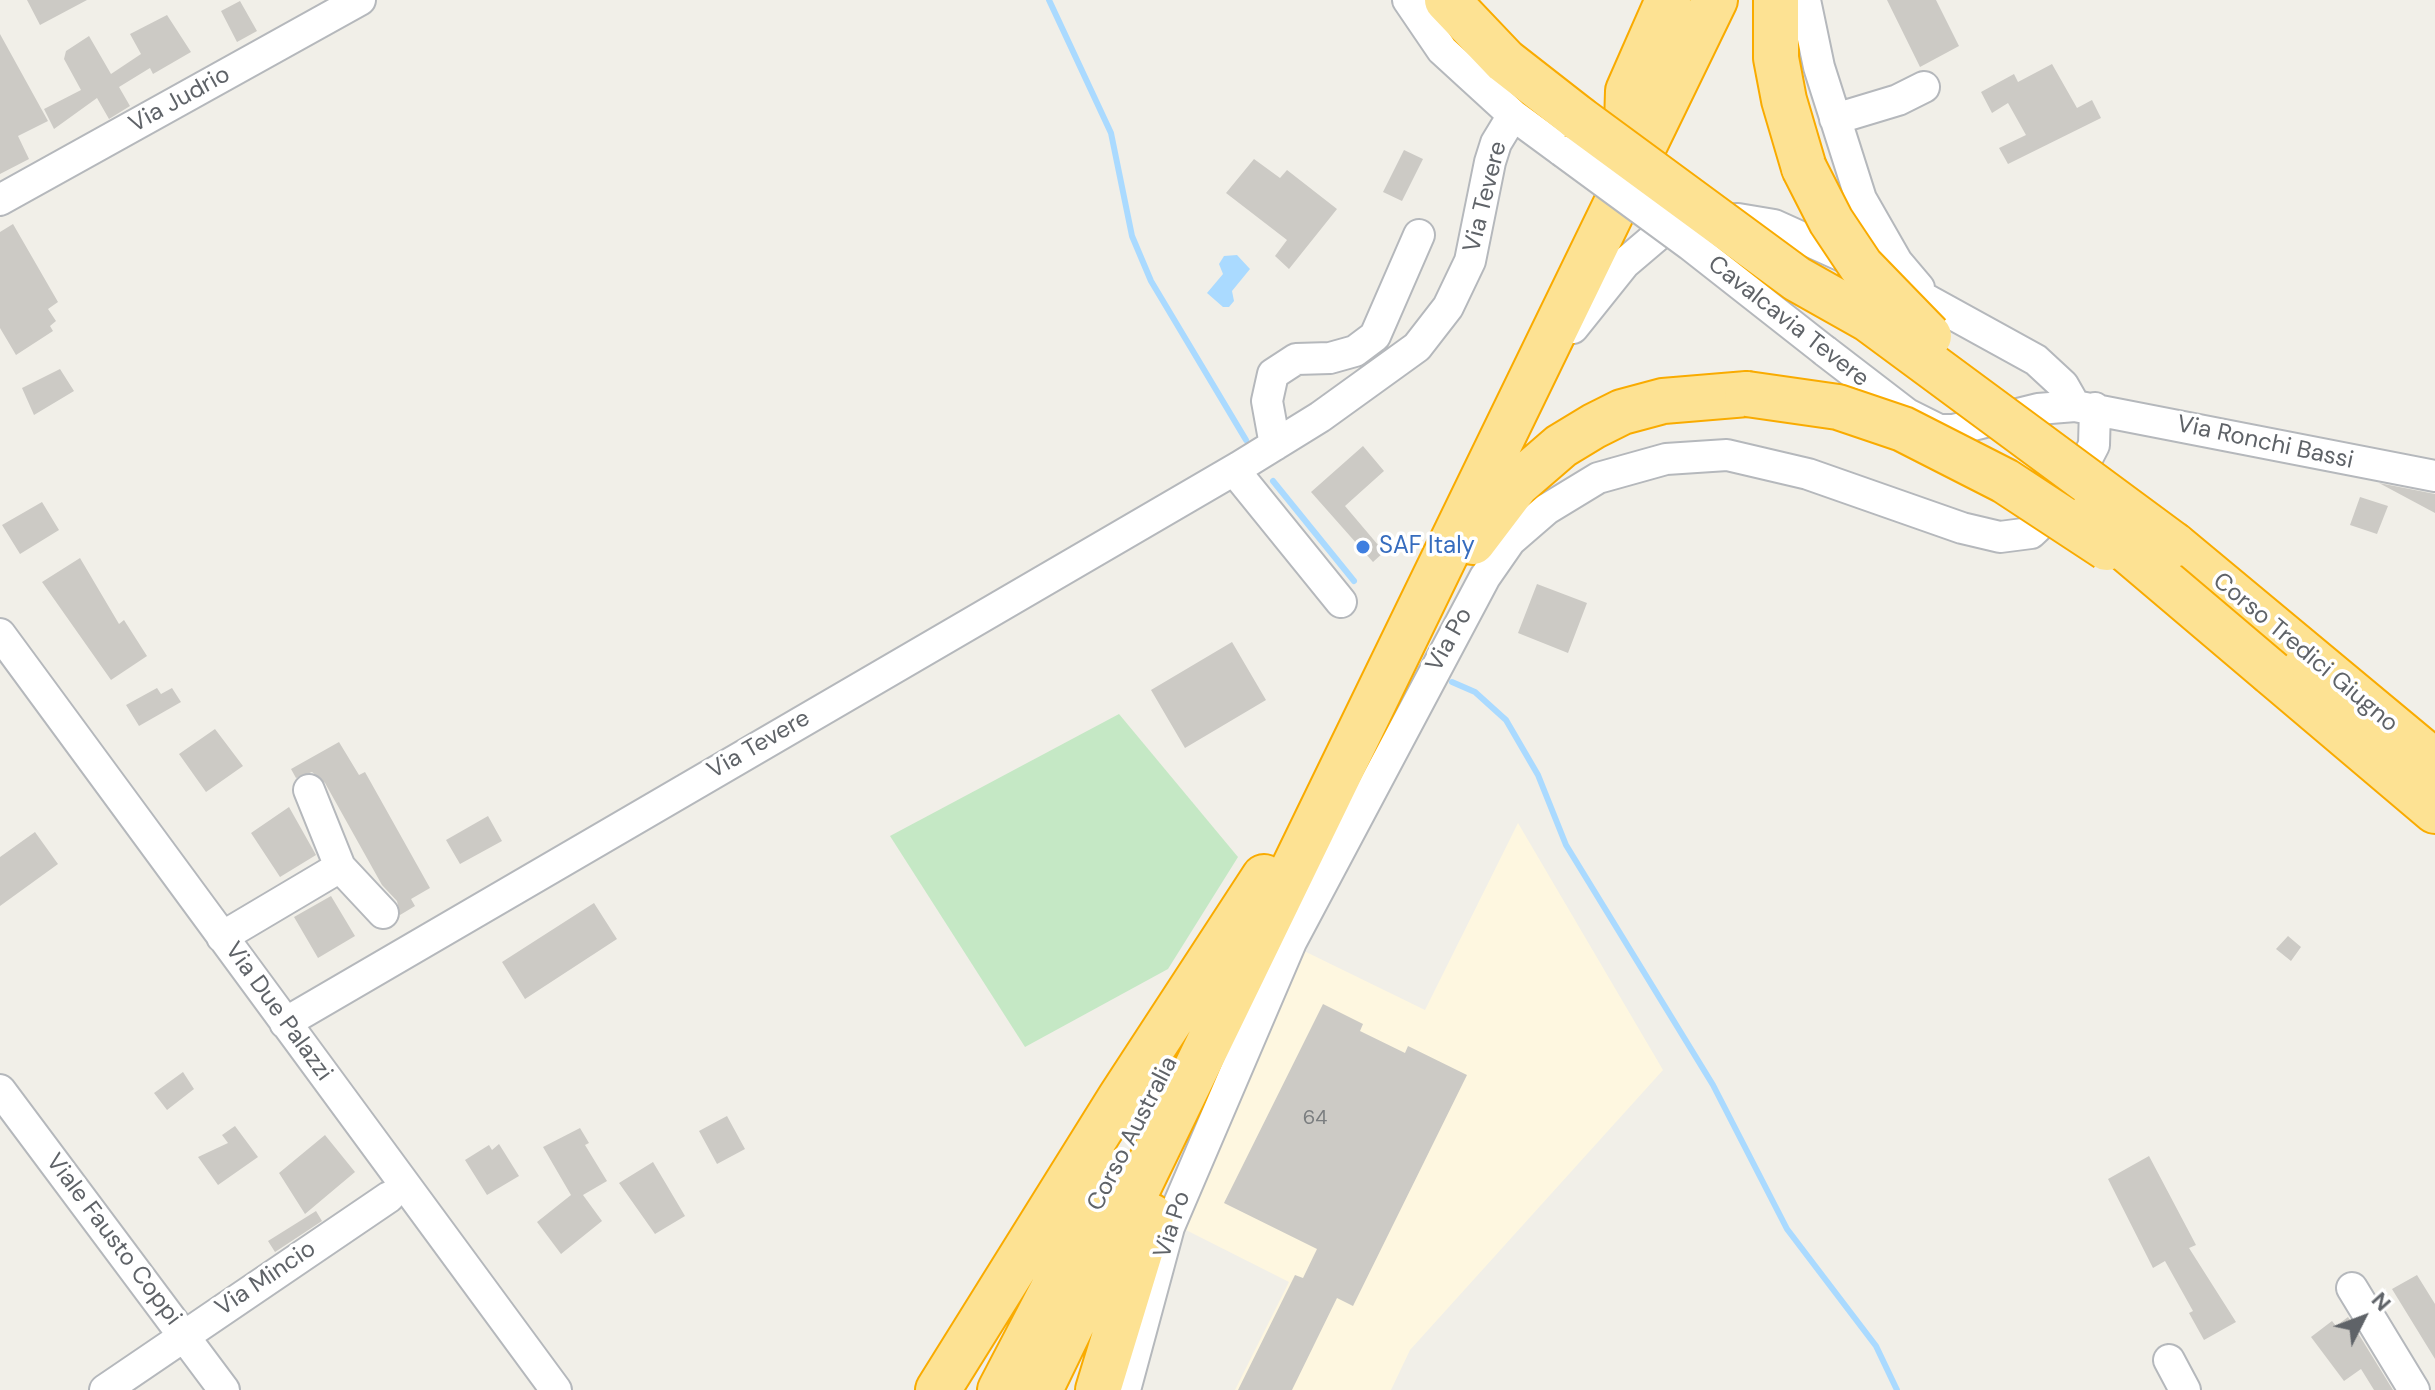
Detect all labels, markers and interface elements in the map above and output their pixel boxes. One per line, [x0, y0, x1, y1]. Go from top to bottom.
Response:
street label: Via Judrio [124, 61, 236, 139]
street label: Via Tevere [1458, 138, 1514, 256]
street label: Cavalcavia Tevere [1702, 250, 1874, 394]
street label: Via Ronchi Bassi [2174, 410, 2356, 476]
place label: SAF Italy [1379, 533, 1475, 561]
marker: SAF Italy [1354, 538, 1372, 556]
street label: Corso Tredici Giugno [2207, 567, 2403, 739]
street label: Via Po [1421, 603, 1479, 677]
street label: Via Tevere [703, 704, 815, 786]
street label: Via Due Palazzi [218, 937, 338, 1087]
street label: Corso Australia [1082, 1052, 1184, 1216]
house number: 64 [1303, 1107, 1327, 1131]
street label: Viale Fausto Coppi [39, 1148, 187, 1332]
street label: Via Po [1149, 1188, 1197, 1262]
street label: Via Mincio [210, 1235, 322, 1323]
north arrow [2323, 1278, 2403, 1358]
text: N [2365, 1286, 2397, 1317]

